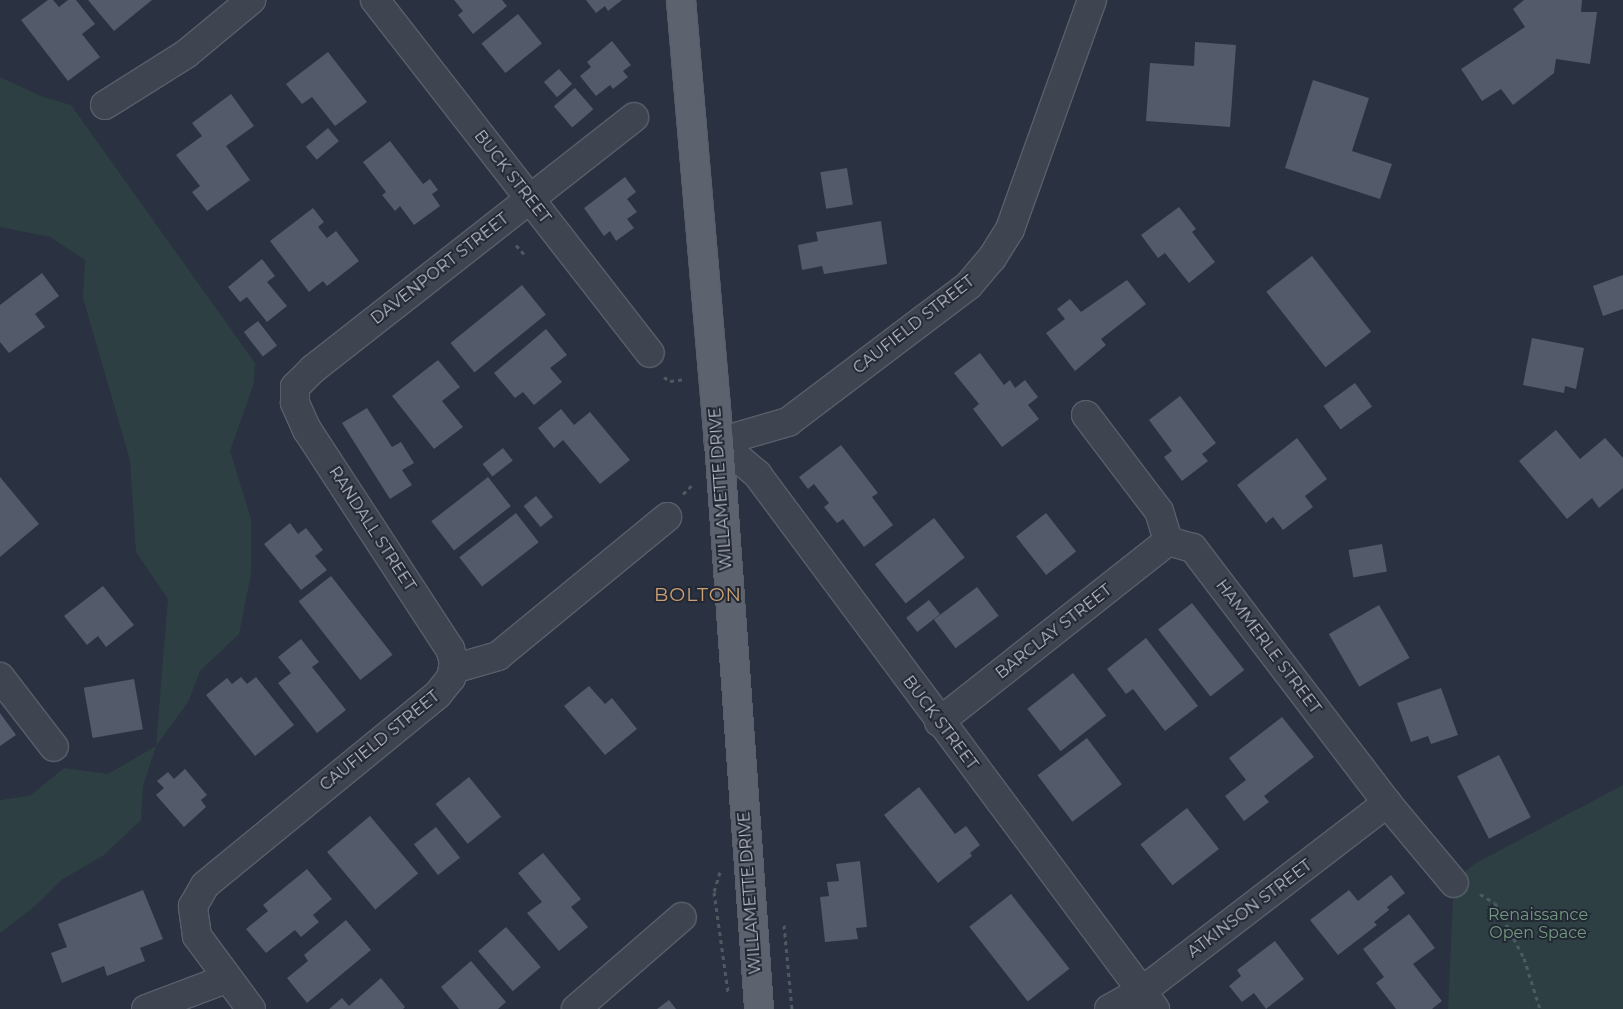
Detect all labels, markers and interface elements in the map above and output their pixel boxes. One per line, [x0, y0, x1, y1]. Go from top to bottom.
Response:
street label: BUCK STREET [470, 127, 554, 227]
street label: DAVENPORT STREET [367, 209, 513, 329]
street label: CAUFIELD STREET [850, 272, 978, 378]
street label: WILLAMETTE DRIVE [706, 407, 736, 571]
street label: RANDALL STREET [325, 463, 419, 595]
street label: HAMMERLE STREET [1211, 576, 1325, 718]
street label: BARCLAY STREET [992, 581, 1116, 683]
district label: BOLTON [653, 584, 743, 606]
street label: BUCK STREET [898, 672, 982, 774]
street label: CAUFIELD STREET [316, 687, 444, 795]
street label: WILLAMETTE DRIVE [735, 811, 765, 975]
street label: ATKINSON STREET [1184, 856, 1316, 962]
park label: Renaissance Open Space [1488, 905, 1588, 943]

